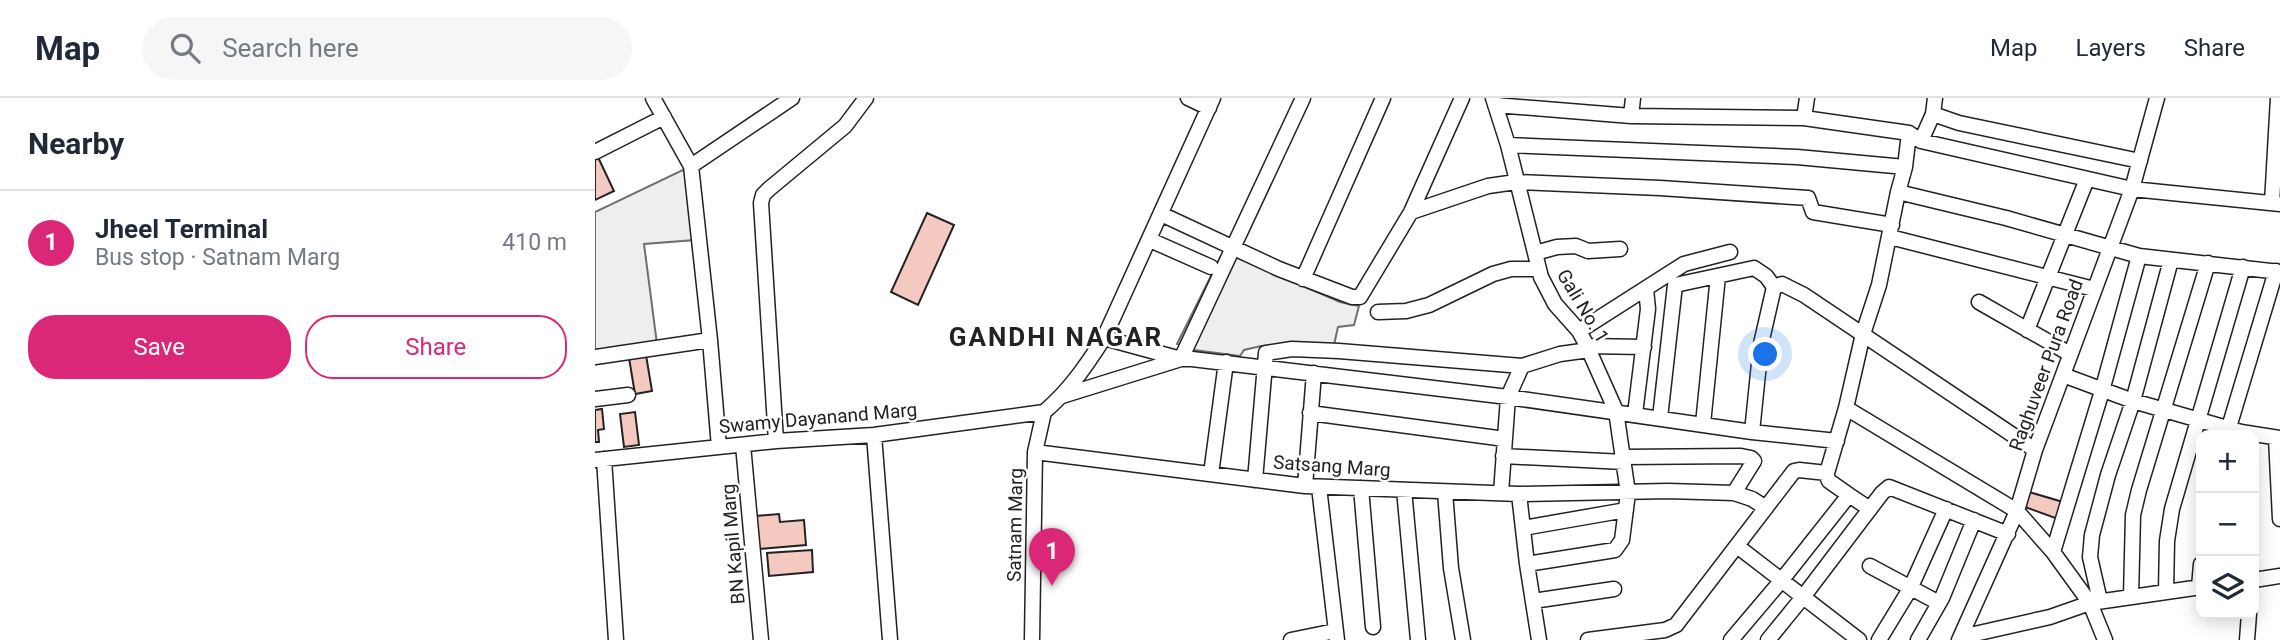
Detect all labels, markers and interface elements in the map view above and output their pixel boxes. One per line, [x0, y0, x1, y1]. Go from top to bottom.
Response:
search box [142, 17, 632, 80]
text: Map [35, 29, 100, 68]
icon: search [166, 29, 204, 67]
text: Search here [222, 33, 359, 63]
text: Map [1990, 34, 2038, 62]
text: Layers [2076, 34, 2146, 62]
text: Share [2184, 34, 2245, 62]
text: Nearby [28, 126, 124, 161]
text: Jheel Terminal [95, 214, 268, 244]
text: 1 [44, 229, 58, 256]
text: 410 m [502, 229, 567, 256]
text: Bus stop · Satnam Marg [95, 244, 340, 271]
street label: Gali No. 1 [1552, 265, 1614, 347]
street label: Raghuveer Pura Road [2004, 276, 2088, 454]
button: Save [28, 315, 291, 379]
button: Share [305, 315, 567, 379]
district label: GANDHI NAGAR [949, 322, 1163, 352]
your location [1748, 337, 1782, 371]
street label: Swamy Dayanand Marg [718, 398, 918, 438]
map controls [2196, 430, 2259, 619]
button: + [2196, 430, 2259, 493]
street label: Satsang Marg [1272, 450, 1392, 482]
street label: Satnam Marg [1003, 468, 1027, 582]
street label: BN Kapil Marg [716, 483, 750, 605]
button: − [2196, 493, 2259, 556]
pin: 1 [1029, 528, 1075, 586]
button: layers [2196, 556, 2259, 619]

